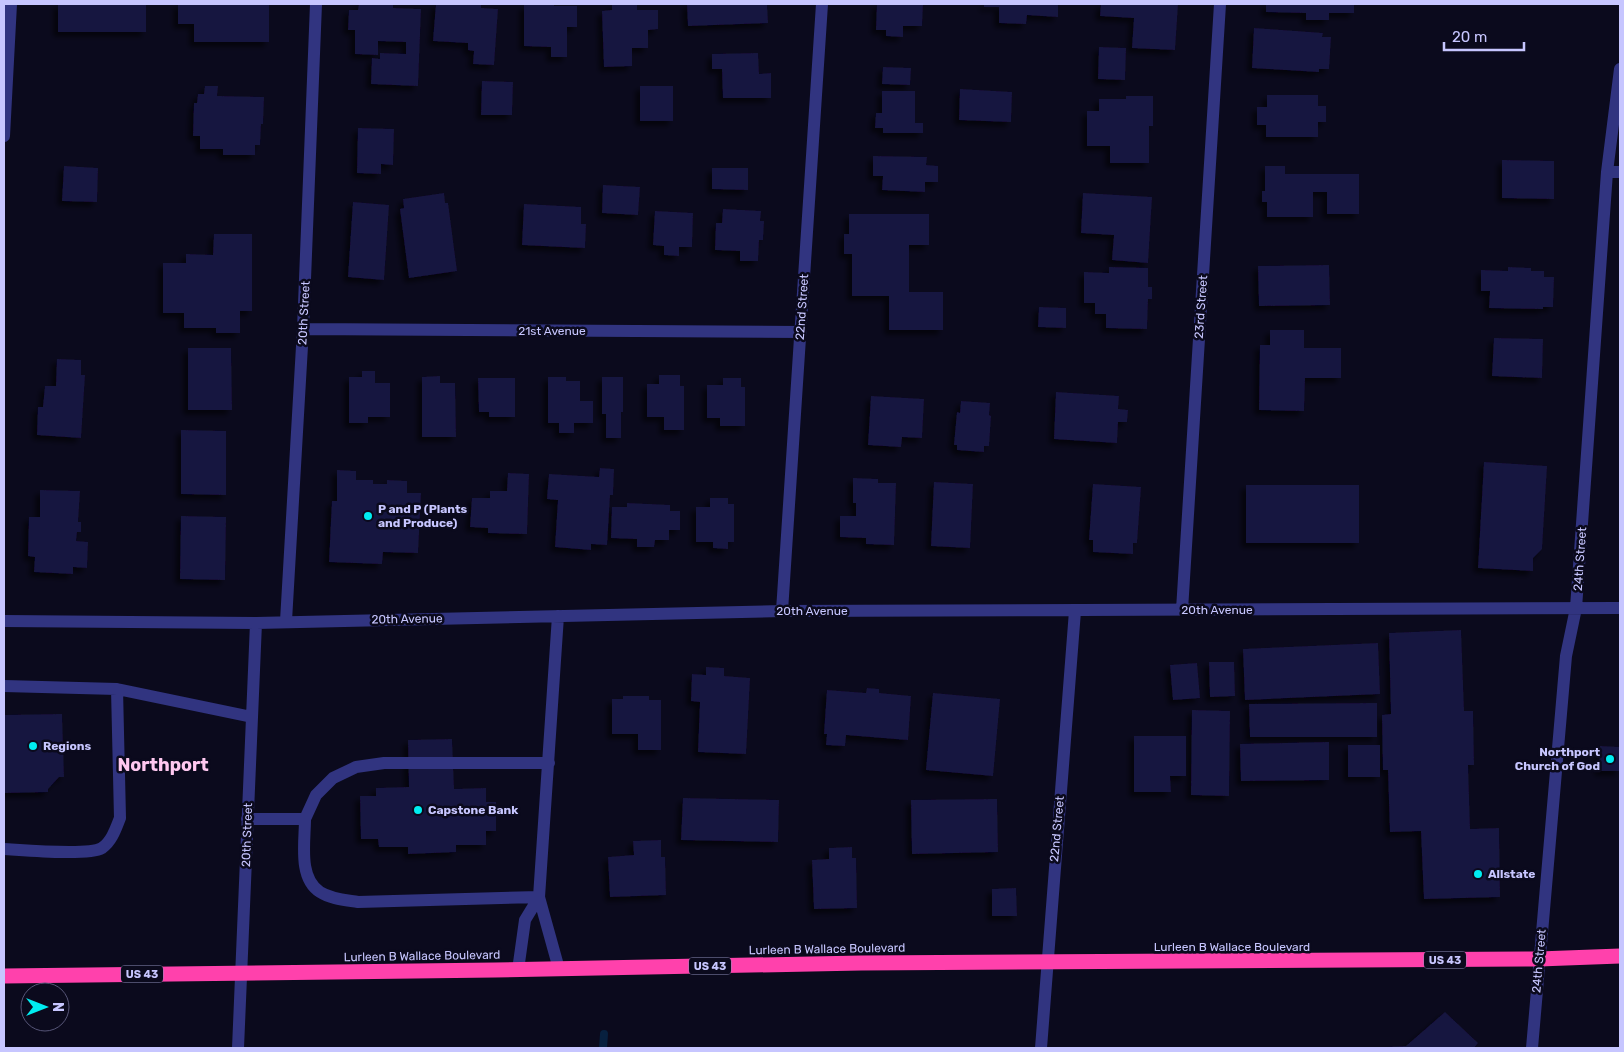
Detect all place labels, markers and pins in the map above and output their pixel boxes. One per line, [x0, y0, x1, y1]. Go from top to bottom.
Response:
place label: P and P (Plants and Produce) [378, 502, 468, 530]
marker: P and P (Plants and Produce) [362, 510, 374, 522]
place label: Regions [43, 739, 91, 753]
marker: Regions [27, 740, 39, 752]
place label: Northport Church of God [1515, 745, 1600, 773]
marker: Northport Church of God [1604, 753, 1616, 765]
place label: Capstone Bank [428, 803, 518, 817]
marker: Capstone Bank [412, 804, 424, 816]
place label: Allstate [1488, 867, 1535, 881]
marker: Allstate [1472, 868, 1484, 880]

